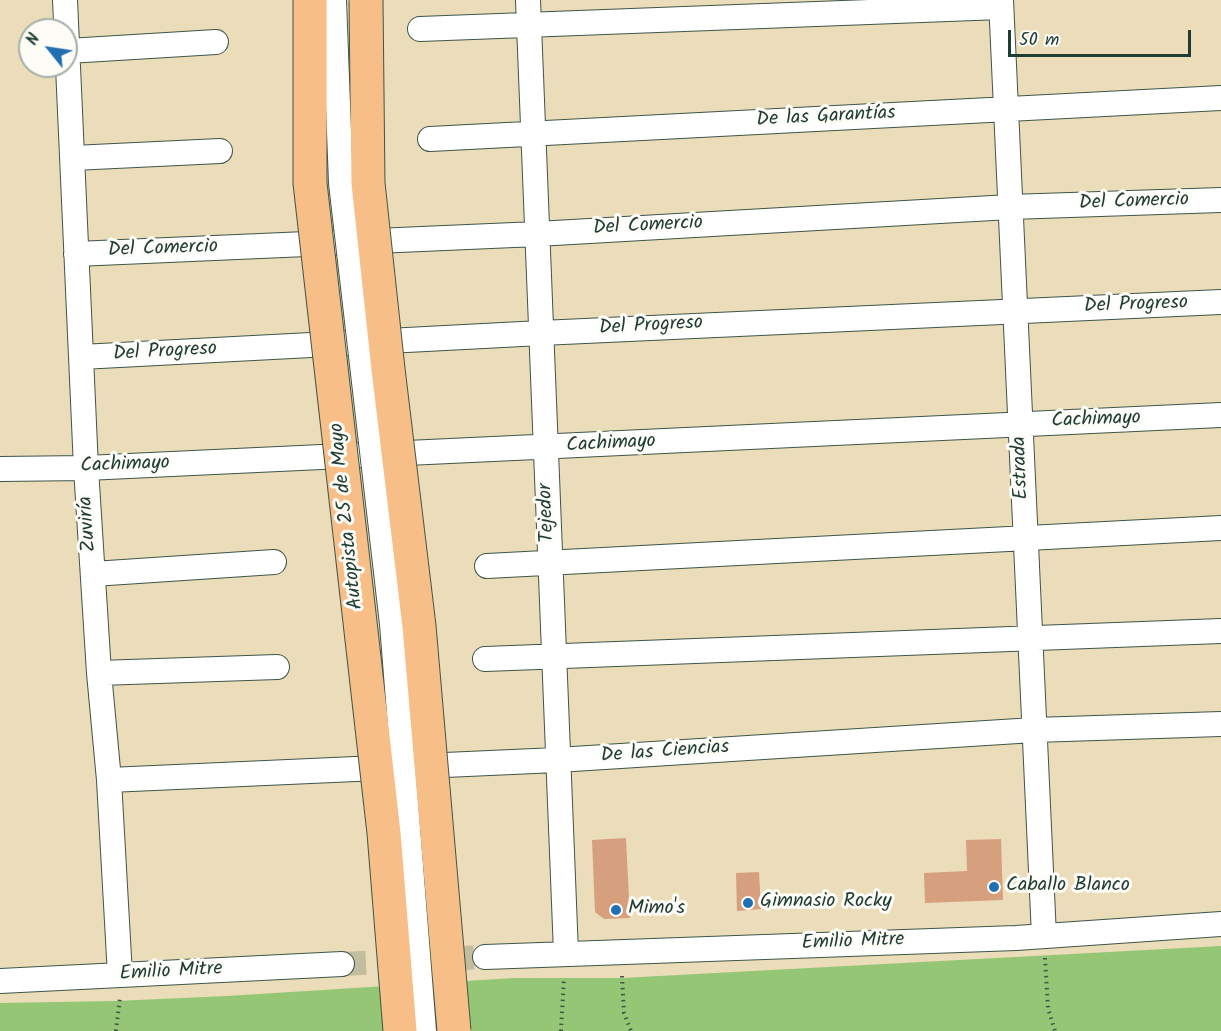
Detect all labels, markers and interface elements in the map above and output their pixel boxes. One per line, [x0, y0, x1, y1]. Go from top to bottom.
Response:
north arrow [18, 18, 78, 78]
scale bar [1011, 18, 1194, 56]
text: 50 m [1019, 26, 1059, 55]
text: N [20, 29, 47, 50]
street label: De las Garantías [756, 102, 896, 134]
street label: Del Comercio [1079, 189, 1189, 217]
street label: Del Comercio [592, 212, 704, 242]
street label: Del Comercio [108, 236, 218, 264]
street label: Del Progreso [1084, 292, 1188, 320]
street label: Del Progreso [598, 312, 704, 342]
street label: Del Progreso [112, 338, 218, 368]
street label: Cachimayo [1051, 407, 1141, 435]
street label: Autopista 25 de Mayo [326, 421, 370, 611]
street label: Cachimayo [566, 431, 656, 459]
street label: Estrada [1009, 436, 1035, 500]
street label: Cachimayo [80, 452, 170, 480]
street label: Tejedor [535, 483, 561, 543]
street label: Zuviría [75, 495, 103, 553]
street label: De las Ciencias [600, 737, 730, 769]
place label: Caballo Blanco [1006, 875, 1130, 899]
marker: Caballo Blanco [987, 880, 1001, 894]
place label: Gimnasio Rocky [760, 891, 892, 915]
marker: Gimnasio Rocky [741, 896, 755, 910]
place label: Mimo's [628, 898, 685, 922]
marker: Mimo's [609, 903, 623, 917]
street label: Emilio Mitre [801, 929, 905, 957]
street label: Emilio Mitre [119, 958, 223, 988]

